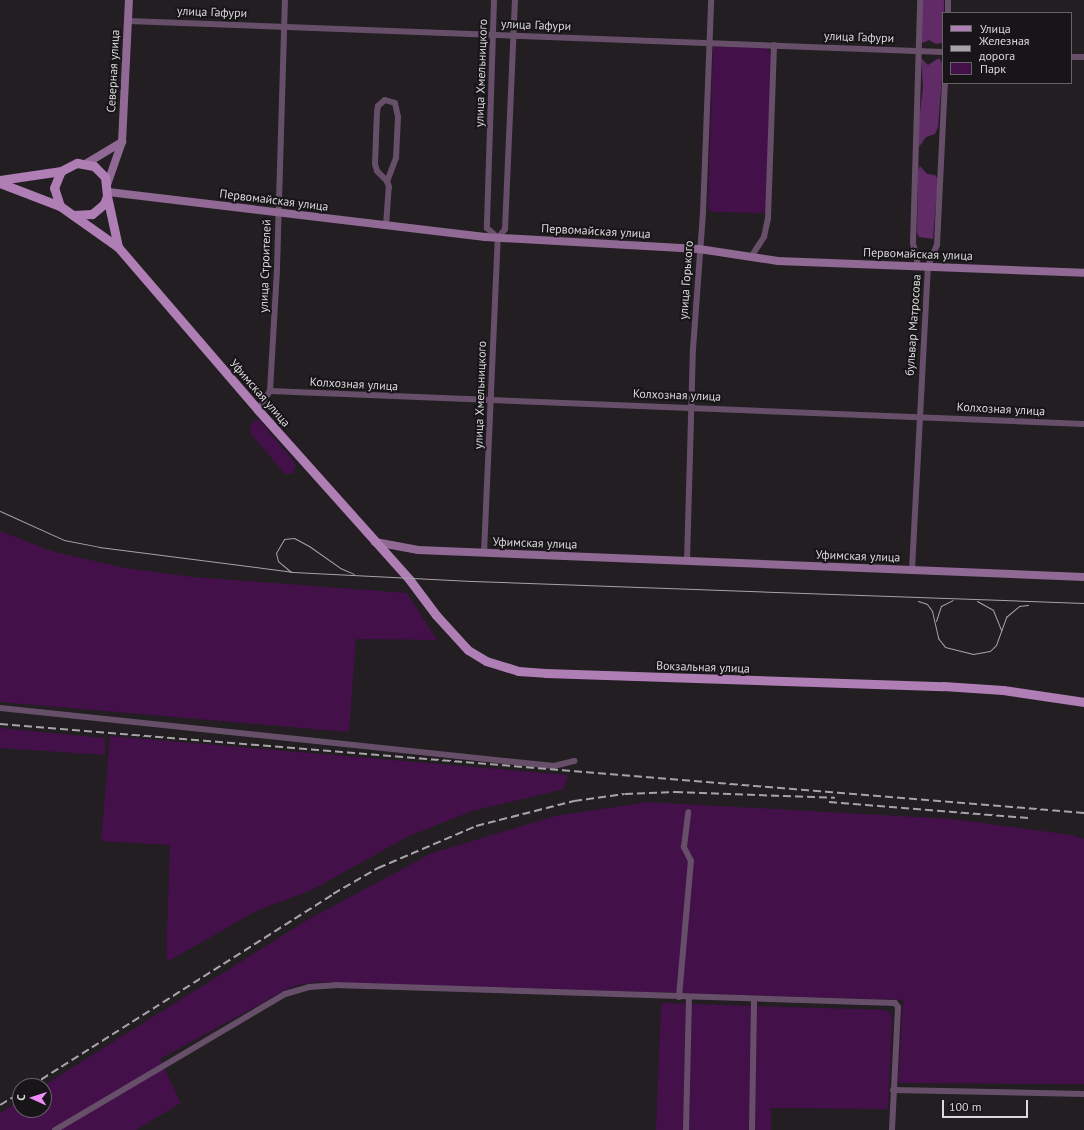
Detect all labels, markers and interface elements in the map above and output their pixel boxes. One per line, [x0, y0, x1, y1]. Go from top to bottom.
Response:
street label: улица Гафури [177, 4, 247, 20]
legend [942, 12, 1072, 84]
street label: улица Гафури [501, 17, 571, 33]
street label: улица Хмельницкого [472, 18, 490, 128]
text: Улица [980, 21, 1011, 36]
street label: Северная улица [104, 29, 122, 113]
street label: улица Гафури [824, 29, 894, 45]
text: Железная дорога [979, 33, 1030, 63]
text: Парк [980, 61, 1006, 76]
street label: Первомайская улица [219, 186, 329, 214]
street label: улица Строителей [256, 219, 274, 313]
street label: Первомайская улица [541, 221, 651, 241]
street label: улица Горького [676, 240, 696, 320]
street label: Первомайская улица [863, 245, 973, 263]
street label: бульвар Матросова [902, 274, 924, 376]
street label: улица Хмельницкого [471, 340, 489, 450]
street label: Уфимская улица [227, 356, 293, 430]
street label: Колхозная улица [309, 374, 399, 394]
street label: Колхозная улица [633, 386, 721, 404]
street label: Колхозная улица [956, 399, 1046, 419]
street label: Уфимская улица [492, 534, 578, 552]
street label: Уфимская улица [815, 547, 901, 565]
street label: Вокзальная улица [656, 658, 750, 676]
north arrow [12, 1078, 52, 1118]
scale bar [944, 1092, 1030, 1118]
text: С [14, 1094, 28, 1101]
text: 100 m [949, 1099, 982, 1114]

